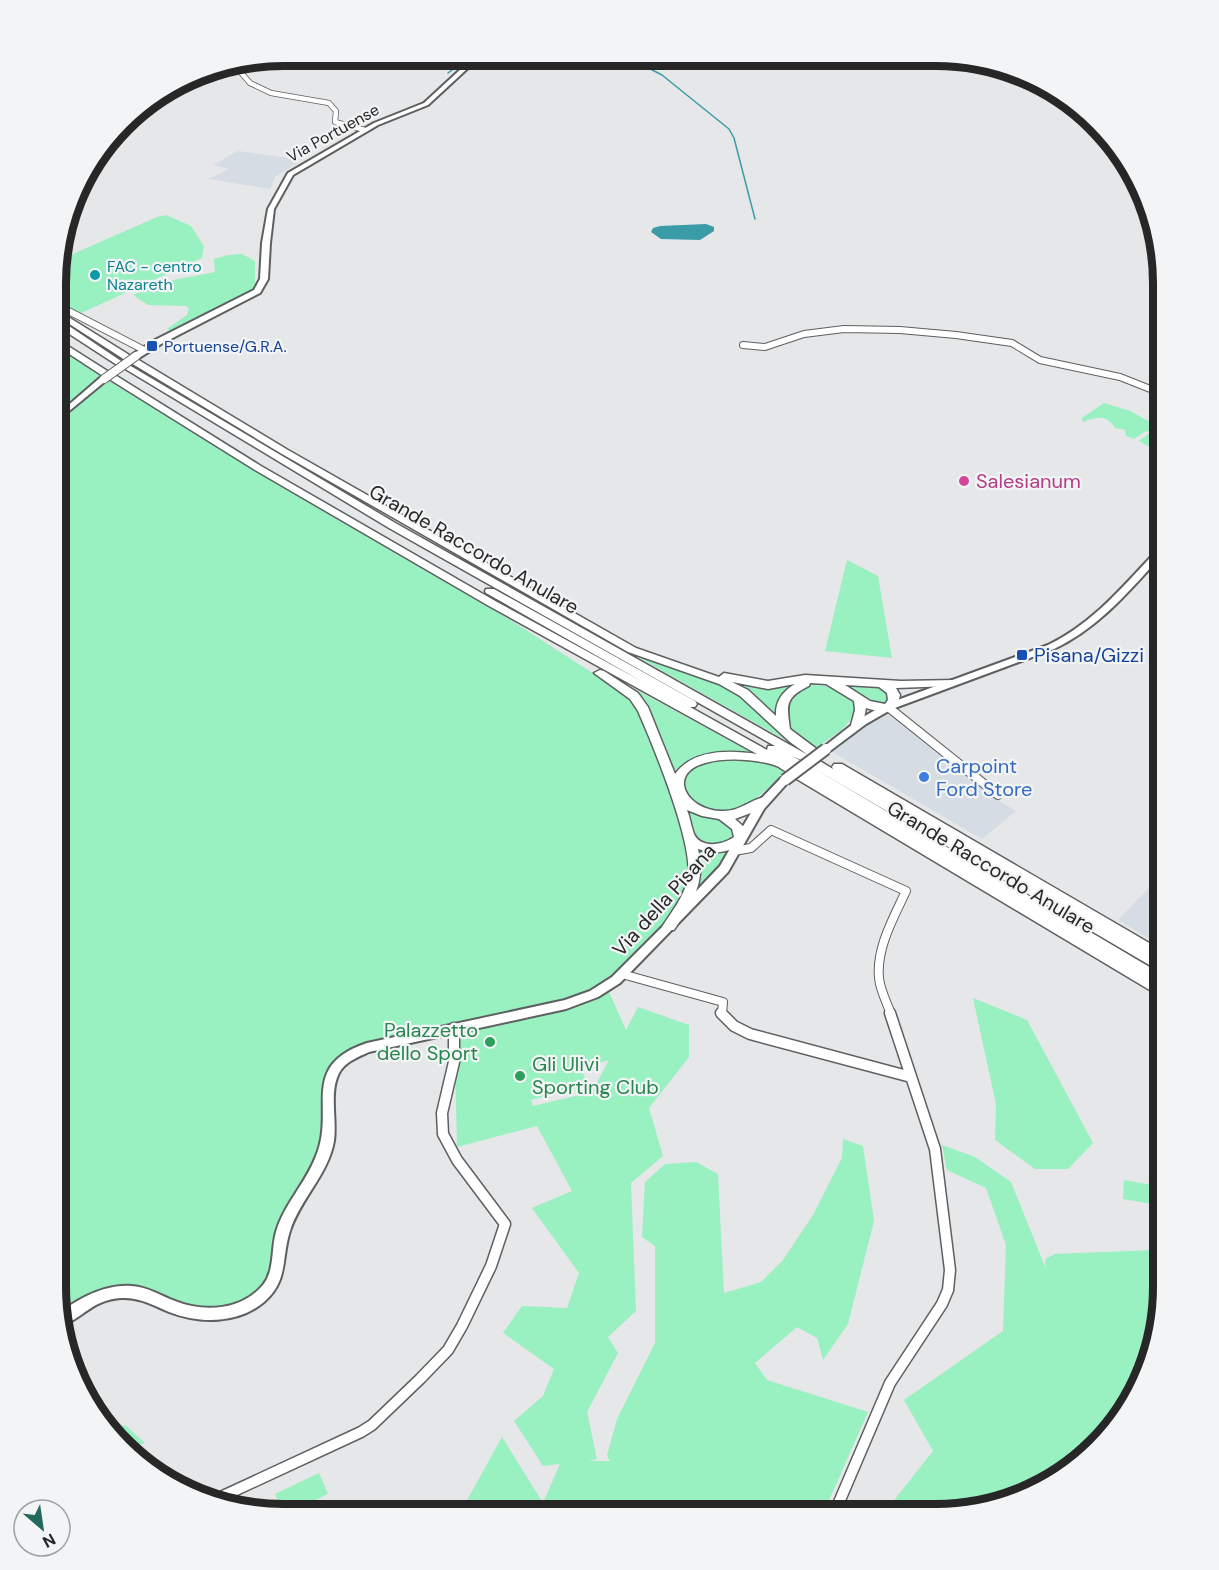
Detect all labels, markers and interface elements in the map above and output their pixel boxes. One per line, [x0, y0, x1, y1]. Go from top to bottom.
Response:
street label: Via Portuense [283, 99, 383, 167]
place label: FAC - centro Nazareth [107, 256, 202, 295]
marker: FAC - centro Nazareth [88, 268, 102, 282]
place label: Portuense/G.R.A. [164, 336, 287, 357]
marker: Portuense/G.R.A. [145, 339, 159, 353]
place label: Salesianum [976, 468, 1081, 494]
marker: Salesianum [957, 474, 971, 488]
street label: Grande Raccordo Anulare [364, 478, 584, 620]
place label: Pisana/Gizzi [1034, 642, 1144, 668]
marker: Pisana/Gizzi [1015, 648, 1029, 662]
place label: Carpoint Ford Store [936, 753, 1032, 802]
marker: Carpoint Ford Store [917, 770, 931, 784]
street label: Grande Raccordo Anulare [882, 795, 1100, 939]
street label: Via della Pisana [606, 838, 722, 962]
place label: Palazzetto dello Sport [377, 1017, 478, 1066]
marker: Palazzetto dello Sport [483, 1035, 497, 1049]
place label: Gli Ulivi Sporting Club [532, 1051, 659, 1100]
marker: Gli Ulivi Sporting Club [513, 1069, 527, 1083]
north arrow [12, 1498, 72, 1558]
text: N [39, 1529, 59, 1553]

